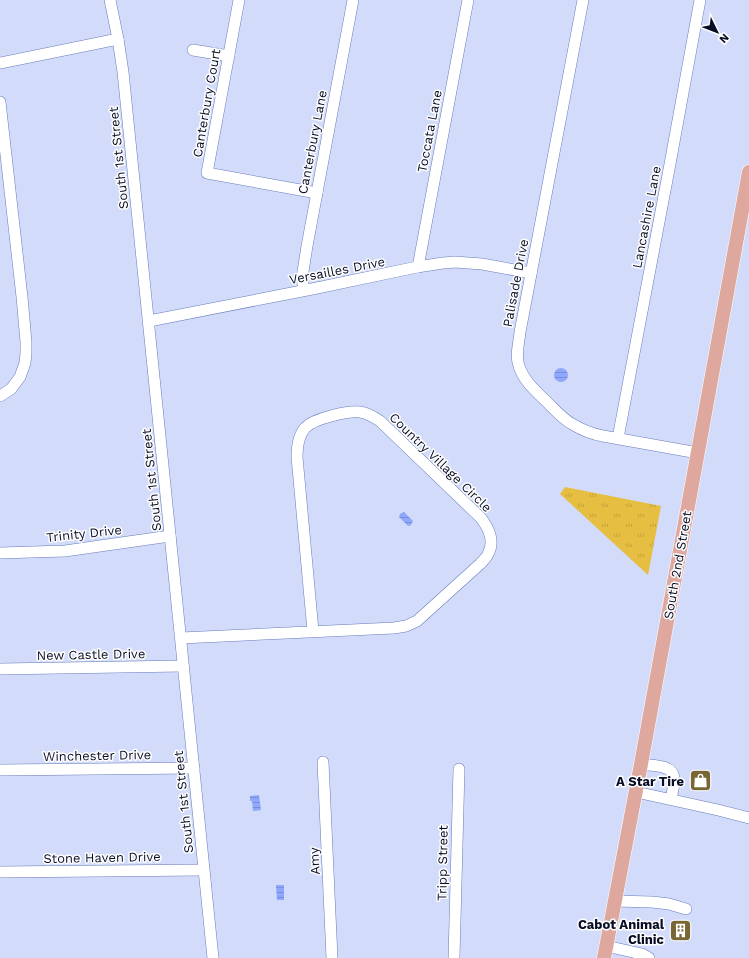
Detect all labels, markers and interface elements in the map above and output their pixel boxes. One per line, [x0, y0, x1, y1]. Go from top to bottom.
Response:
north arrow [697, 12, 737, 52]
text: N [716, 31, 731, 46]
street label: Canterbury Court [190, 47, 224, 158]
street label: Canterbury Lane [295, 89, 330, 195]
street label: Toccata Lane [414, 89, 445, 174]
street label: South 1st Street [106, 106, 131, 210]
street label: Lancashire Lane [629, 165, 664, 270]
street label: Palisade Drive [500, 238, 531, 328]
street label: Versailles Drive [288, 254, 386, 287]
street label: Country Village Circle [386, 410, 495, 515]
street label: South 1st Street [139, 428, 164, 532]
street label: South 2nd Street [661, 509, 694, 620]
street label: Trinity Drive [46, 522, 123, 545]
street label: New Castle Drive [37, 646, 145, 663]
street label: Winchester Drive [43, 747, 151, 764]
street label: South 1st Street [171, 750, 196, 854]
shop icon: A Star Tire [687, 768, 713, 794]
place label: A Star Tire [616, 774, 684, 789]
street label: Tripp Street [434, 825, 451, 901]
street label: Amy [306, 847, 323, 875]
street label: Stone Haven Drive [43, 849, 161, 866]
place label: Cabot Animal Clinic [578, 917, 665, 947]
building icon: Cabot Animal Clinic [667, 918, 693, 944]

